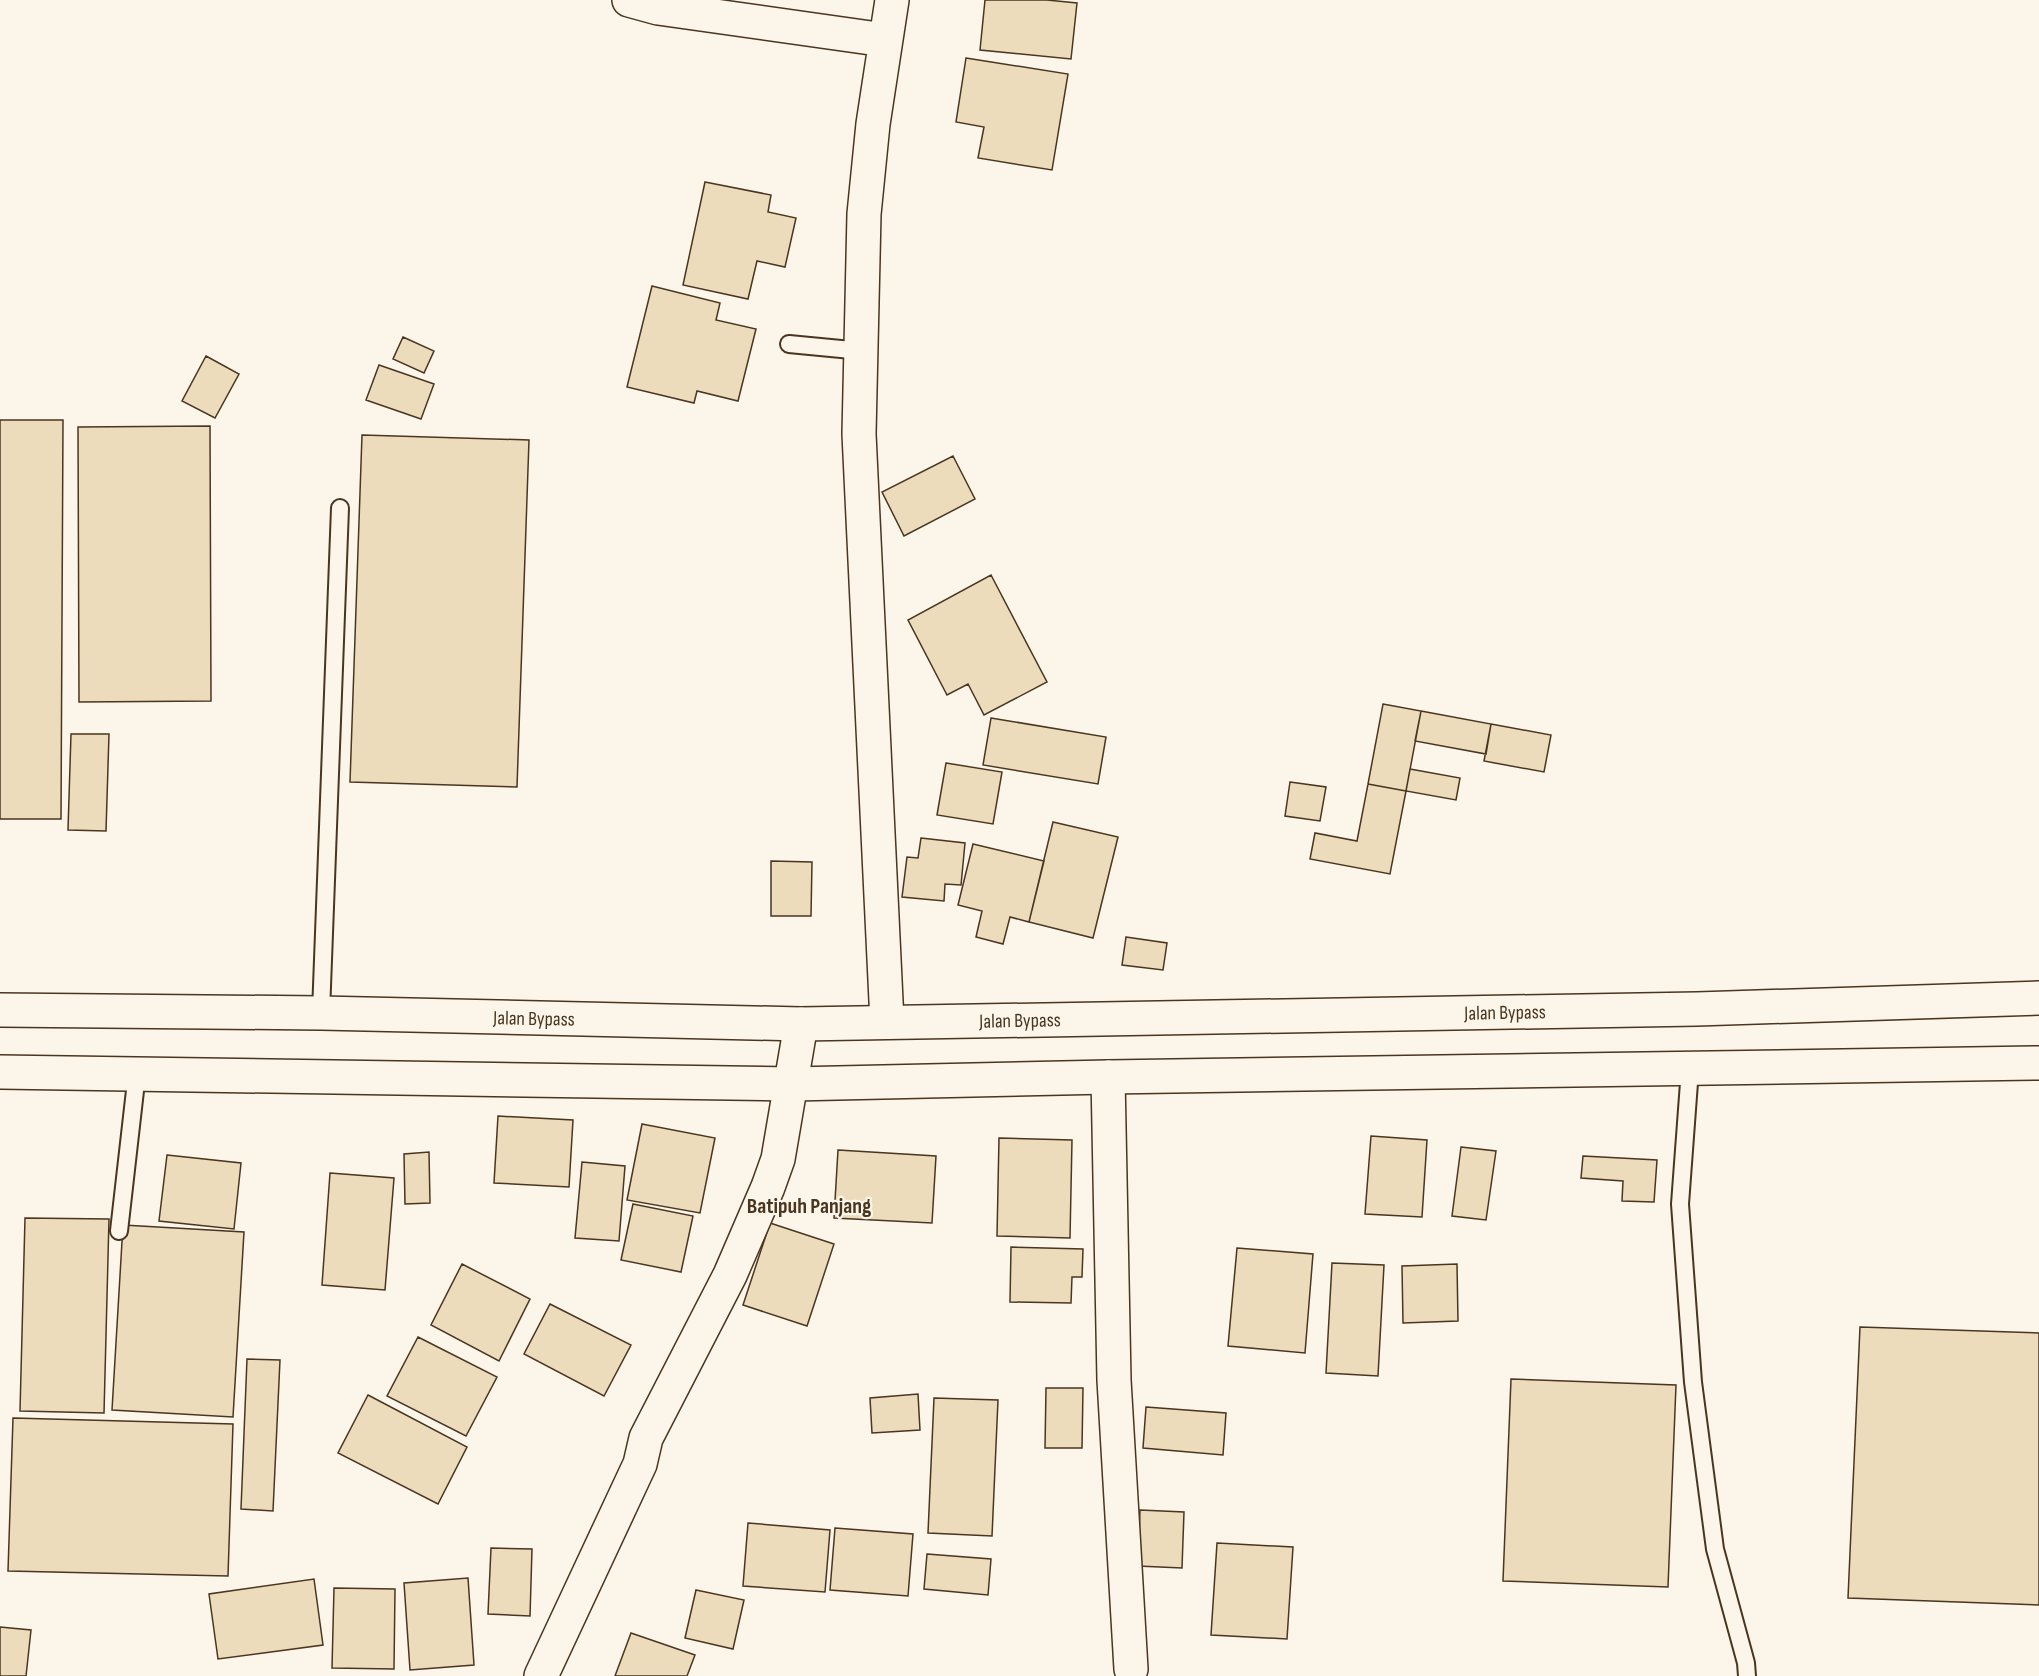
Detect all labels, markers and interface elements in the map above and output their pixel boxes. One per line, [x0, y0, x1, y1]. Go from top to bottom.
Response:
street label: Jalan Bypass [1463, 1000, 1546, 1026]
street label: Jalan Bypass [492, 1006, 575, 1032]
street label: Jalan Bypass [978, 1008, 1061, 1034]
district label: Batipuh Panjang [747, 1193, 871, 1220]

